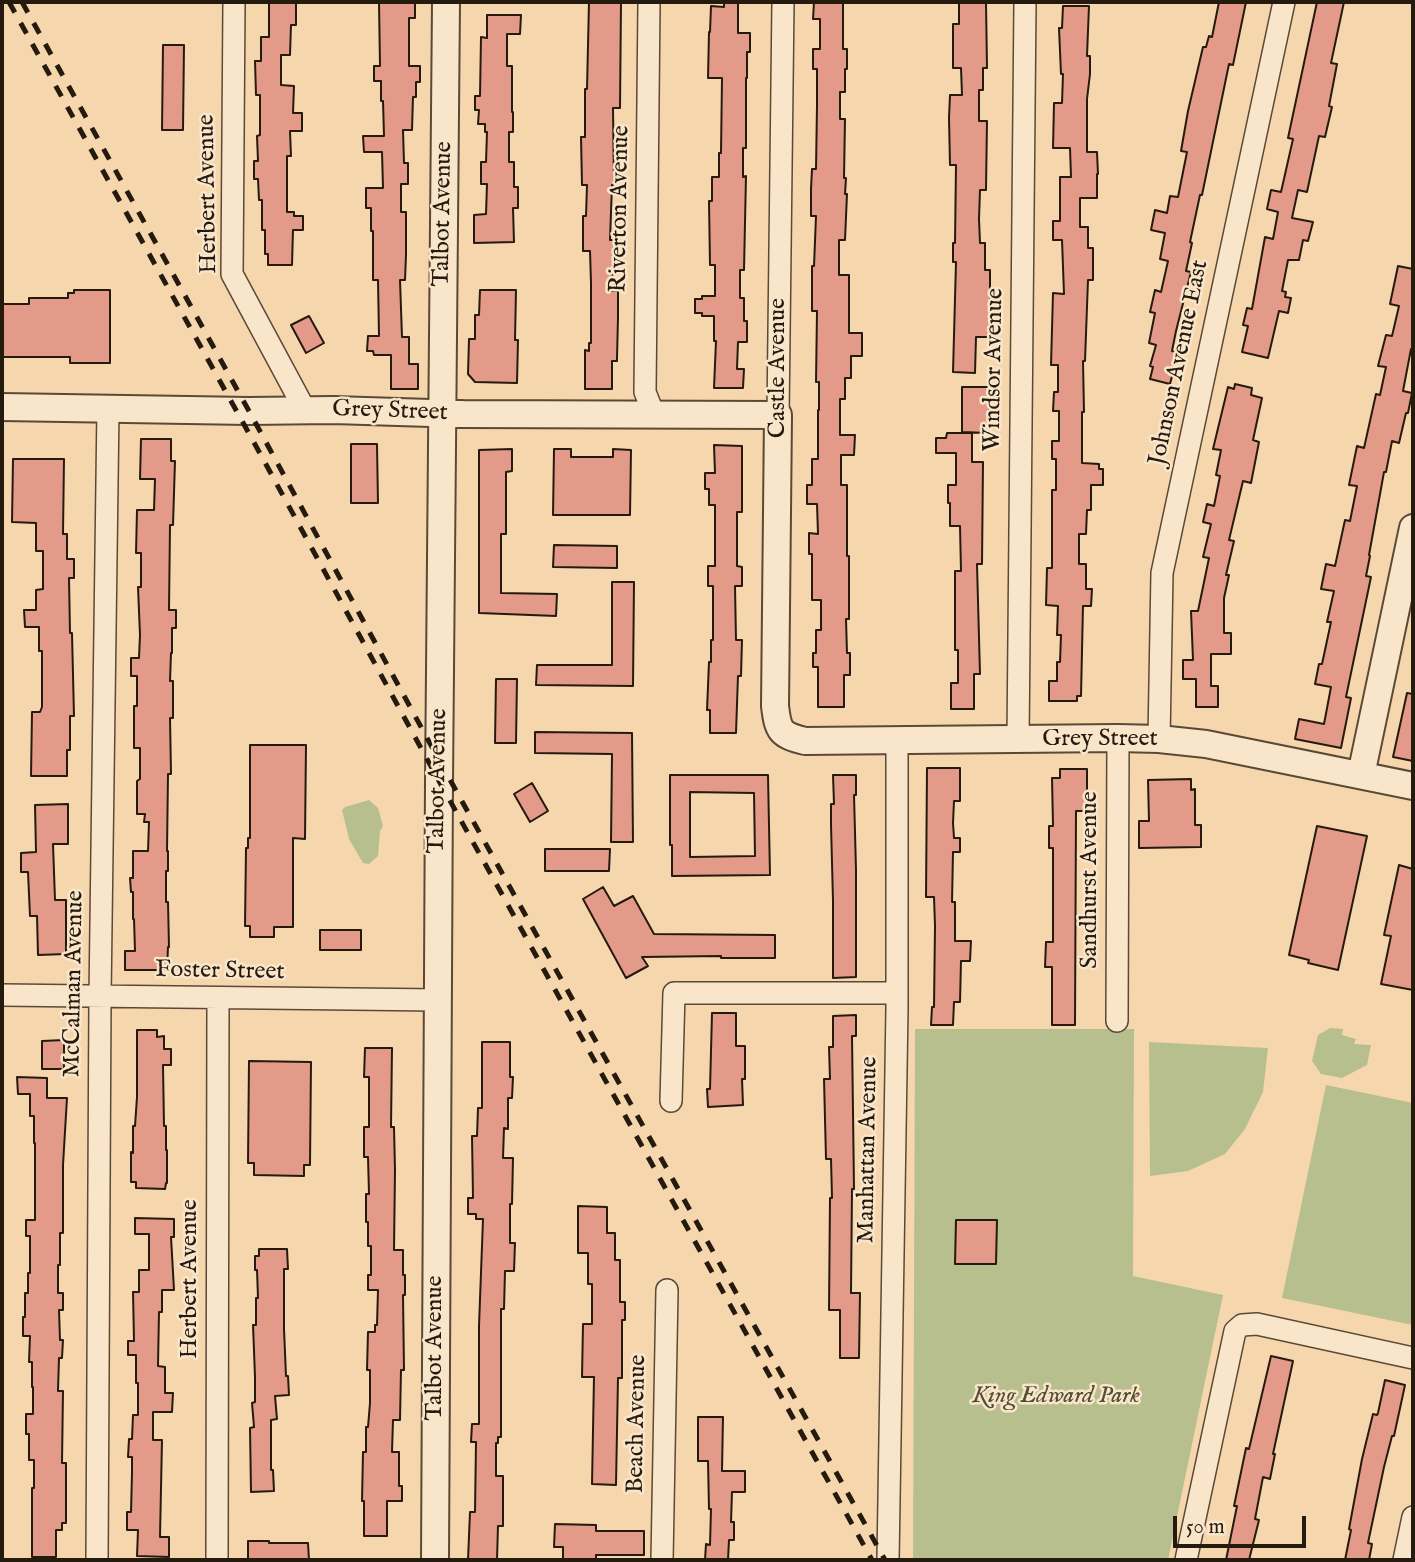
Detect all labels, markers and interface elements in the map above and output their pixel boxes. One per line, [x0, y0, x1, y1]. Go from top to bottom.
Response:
street label: Herbert Avenue [193, 114, 225, 274]
street label: Riverton Avenue [605, 125, 637, 293]
street label: Talbot Avenue [428, 141, 460, 287]
street label: Johnson Avenue East [1144, 258, 1216, 468]
street label: Windsor Avenue [979, 288, 1011, 452]
street label: Castle Avenue [765, 298, 793, 438]
street label: Grey Street [332, 396, 448, 428]
street label: Talbot Avenue [423, 708, 455, 854]
street label: Grey Street [1042, 726, 1158, 754]
street label: Sandhurst Avenue [1077, 791, 1105, 969]
street label: McCalman Avenue [59, 890, 91, 1078]
street label: Foster Street [155, 956, 285, 988]
street label: Manhattan Avenue [853, 1056, 885, 1244]
street label: Herbert Avenue [177, 1199, 205, 1359]
street label: Talbot Avenue [422, 1275, 450, 1421]
street label: Beach Avenue [622, 1354, 654, 1494]
park label: King Edward Park [972, 1383, 1140, 1411]
scale bar [1177, 1502, 1310, 1546]
text: 50 m [1186, 1514, 1225, 1541]

